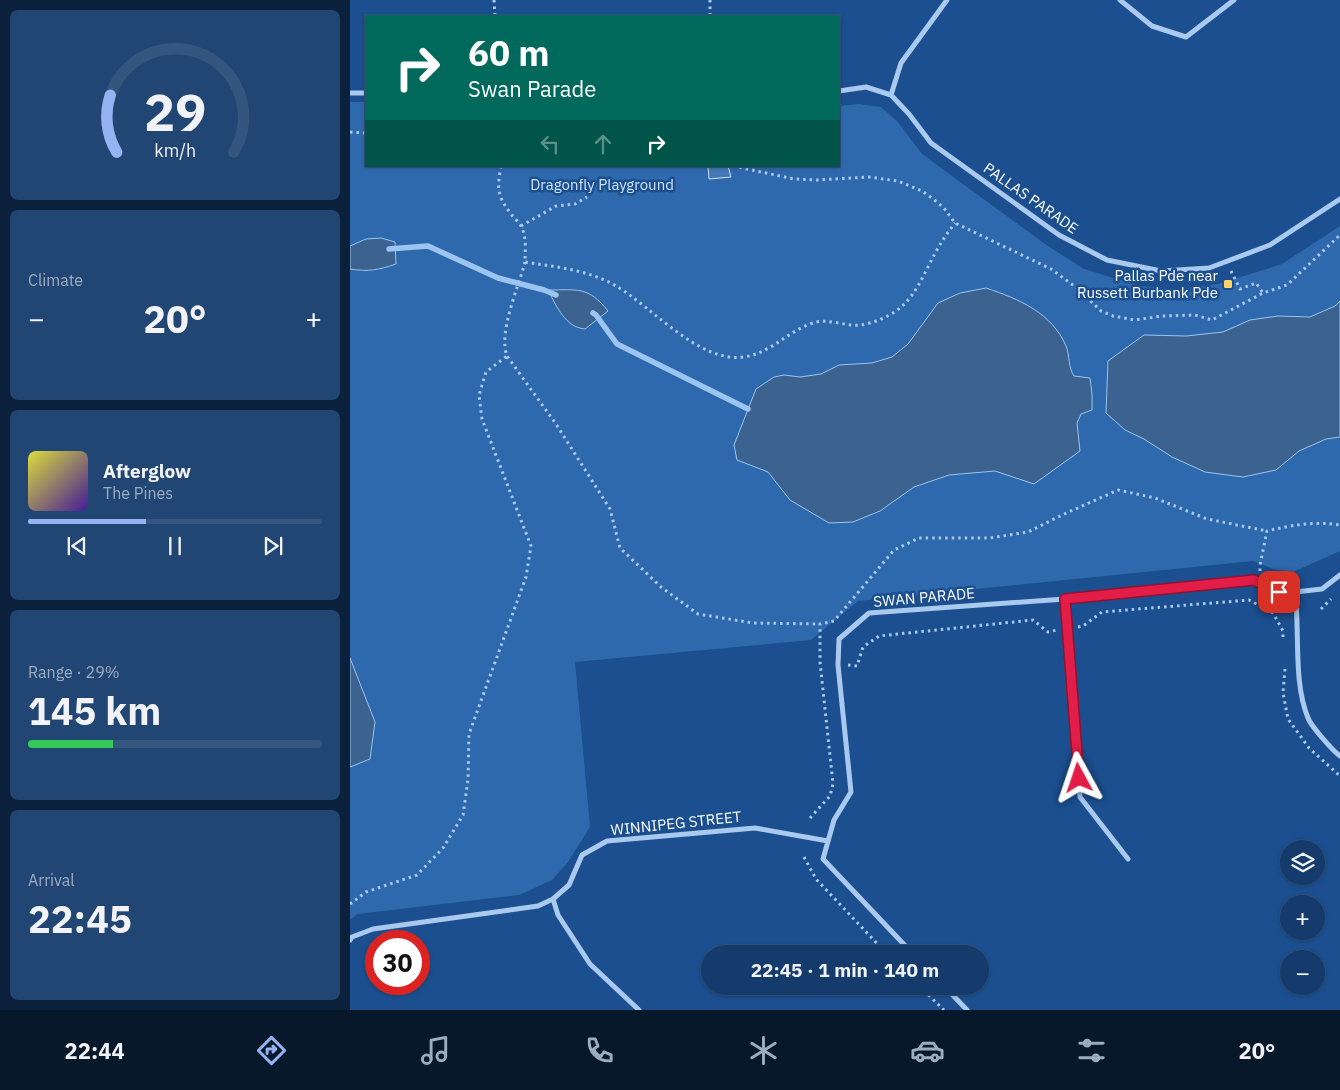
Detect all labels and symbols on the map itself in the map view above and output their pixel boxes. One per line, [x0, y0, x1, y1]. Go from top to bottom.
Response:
street label: PALLAS PARADE [980, 158, 1082, 238]
park label: Dragonfly Playground [530, 175, 674, 194]
place label: Pallas Pde near Russett Burbank Pde [1077, 266, 1218, 302]
marker: Pallas Pde near Russett Burbank Pde [1222, 278, 1234, 290]
pin [1258, 571, 1300, 613]
street label: SWAN PARADE [872, 583, 976, 611]
position arrow [1052, 751, 1104, 803]
street label: WINNIPEG STREET [610, 807, 743, 839]
speed limit sign: 30 [365, 930, 430, 995]

